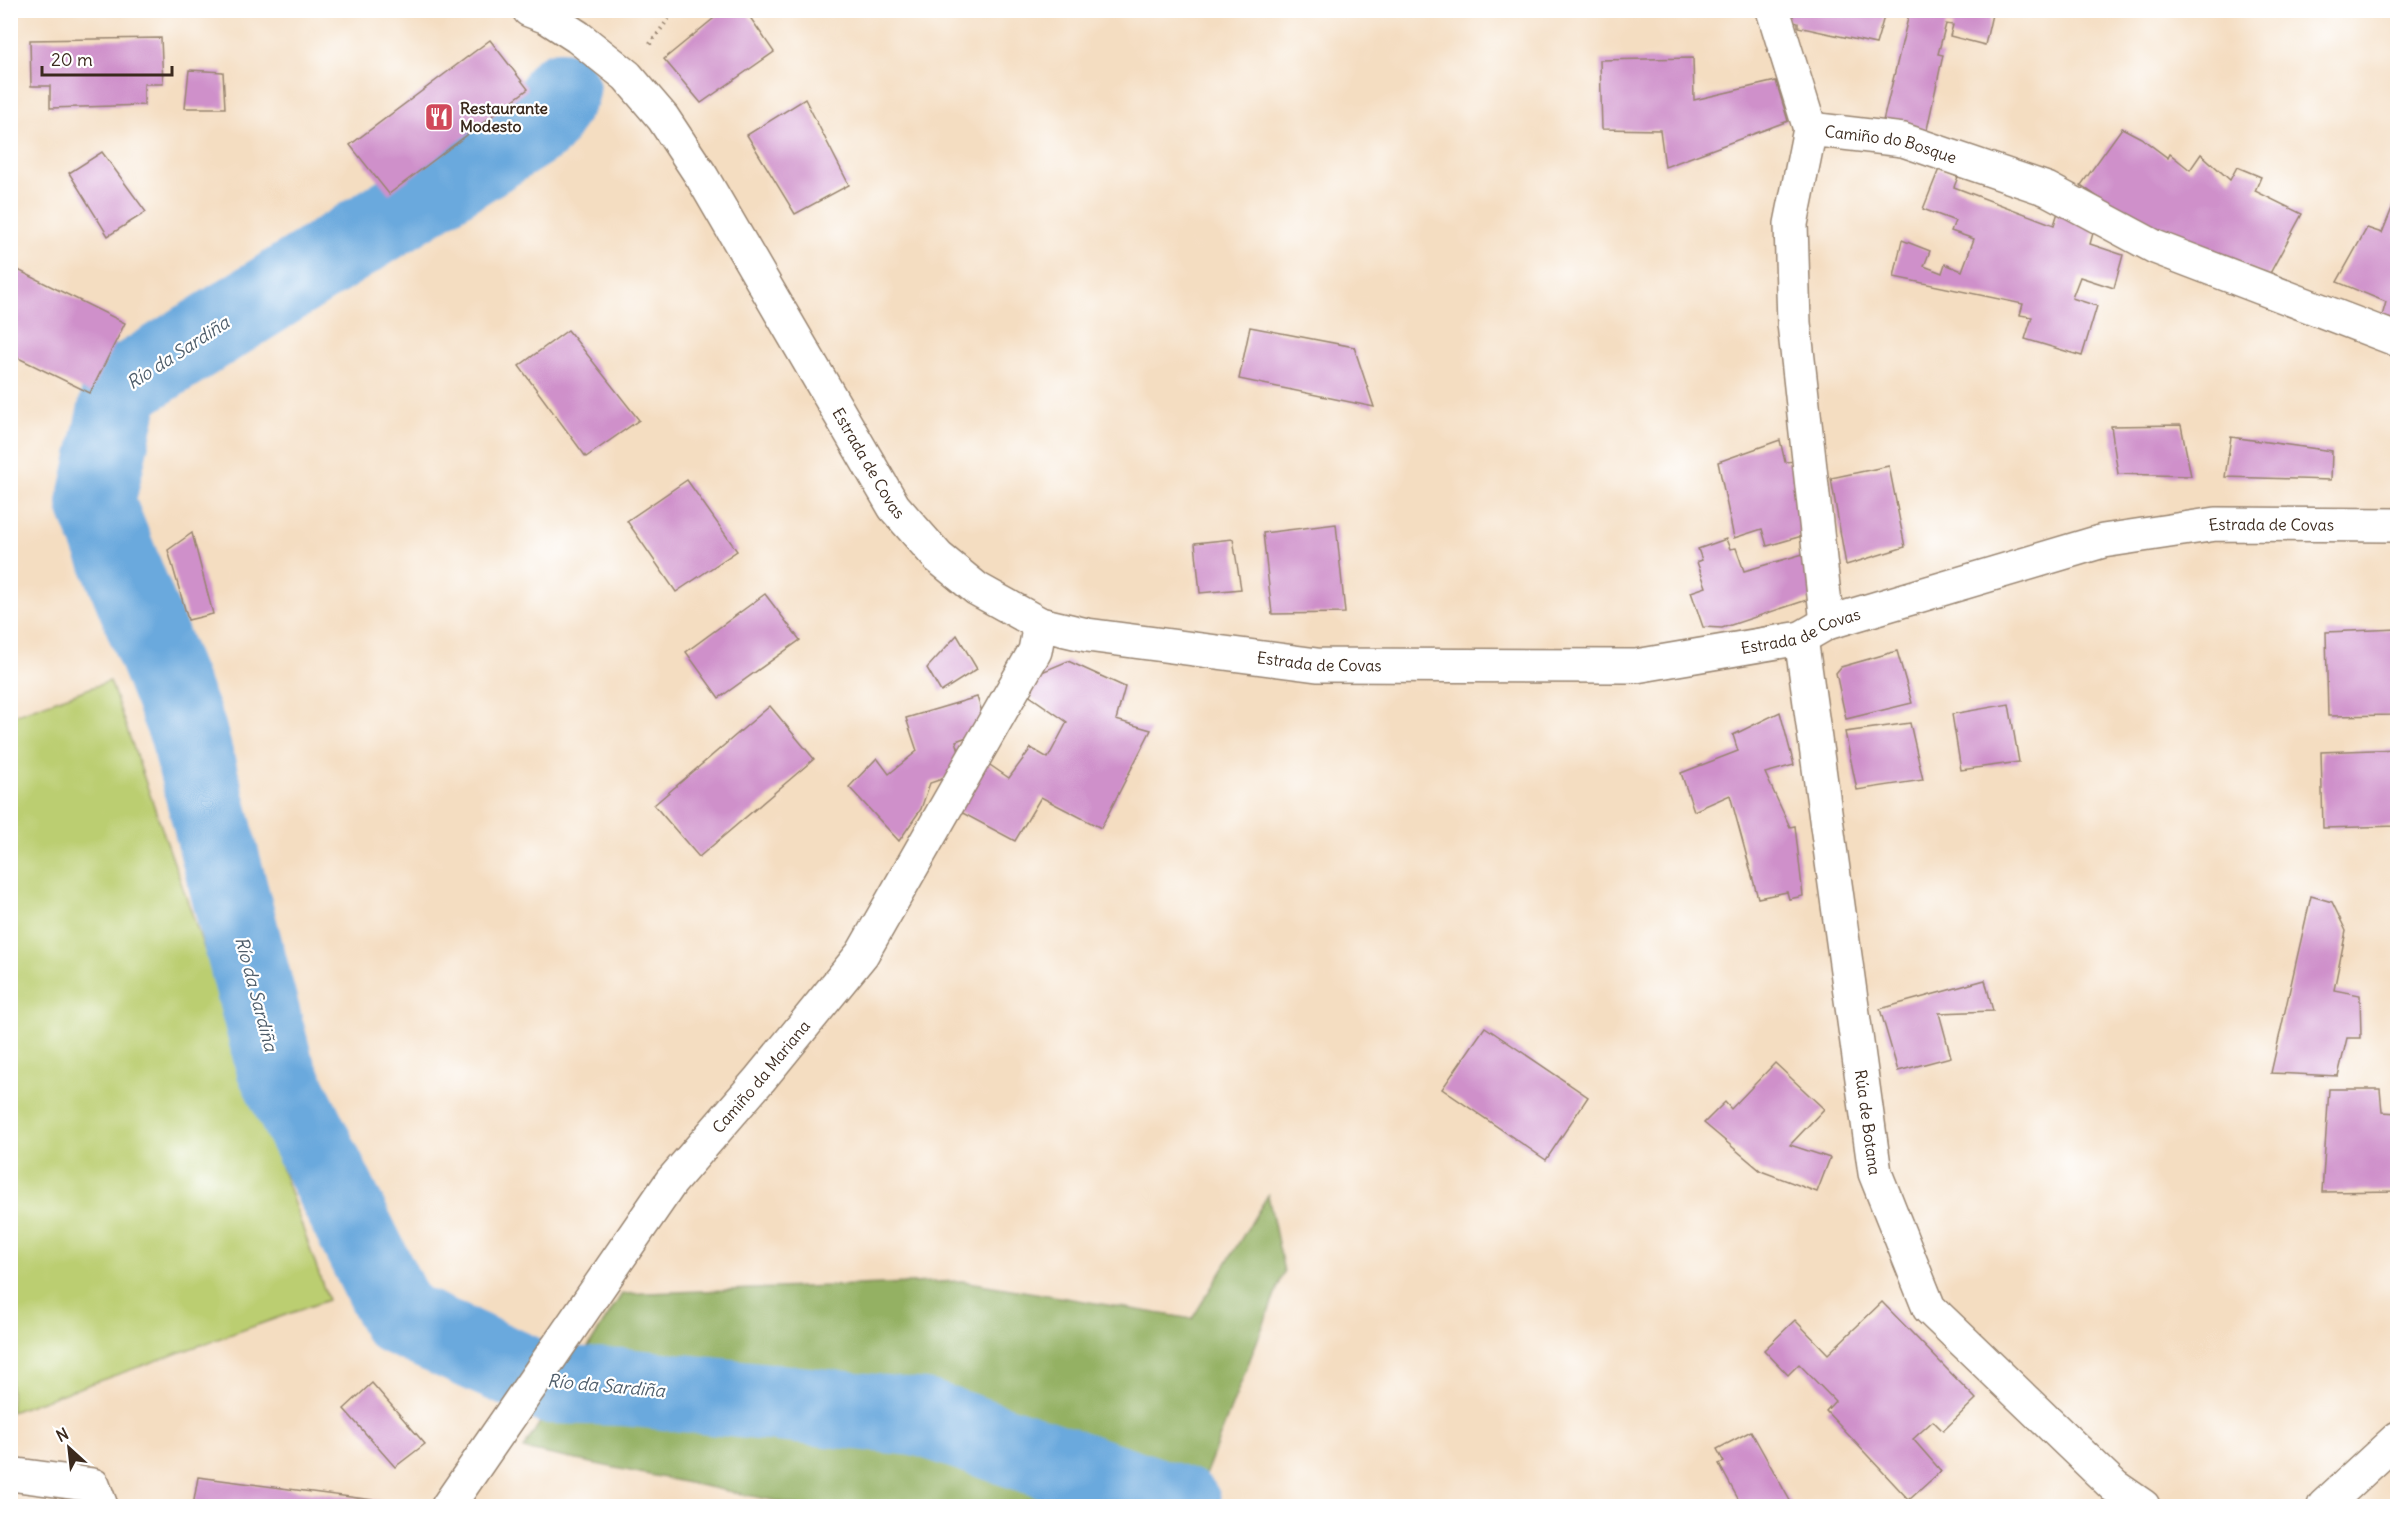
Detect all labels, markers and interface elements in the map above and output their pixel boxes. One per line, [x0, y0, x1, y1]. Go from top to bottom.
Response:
scale bar [42, 39, 172, 77]
text: 20 m [51, 48, 93, 71]
place label: Restaurante Modesto [460, 98, 548, 136]
restaurant icon: Restaurante Modesto [423, 101, 455, 133]
street label: Camiño do Bosque [1823, 121, 1959, 168]
water label: Río da Sardiña [122, 310, 235, 394]
street label: Estrada de Covas [828, 404, 909, 523]
street label: Estrada de Covas [2207, 514, 2334, 535]
street label: Estrada de Covas [1739, 604, 1863, 658]
street label: Estrada de Covas [1256, 647, 1382, 675]
water label: Río da Sardiña [230, 934, 283, 1055]
street label: Camiño da Mariana [708, 1016, 814, 1137]
street label: Rúa de Botana [1851, 1068, 1885, 1176]
water label: Río da Sardiña [546, 1369, 667, 1402]
north arrow [39, 1418, 99, 1478]
text: N [53, 1423, 72, 1446]

